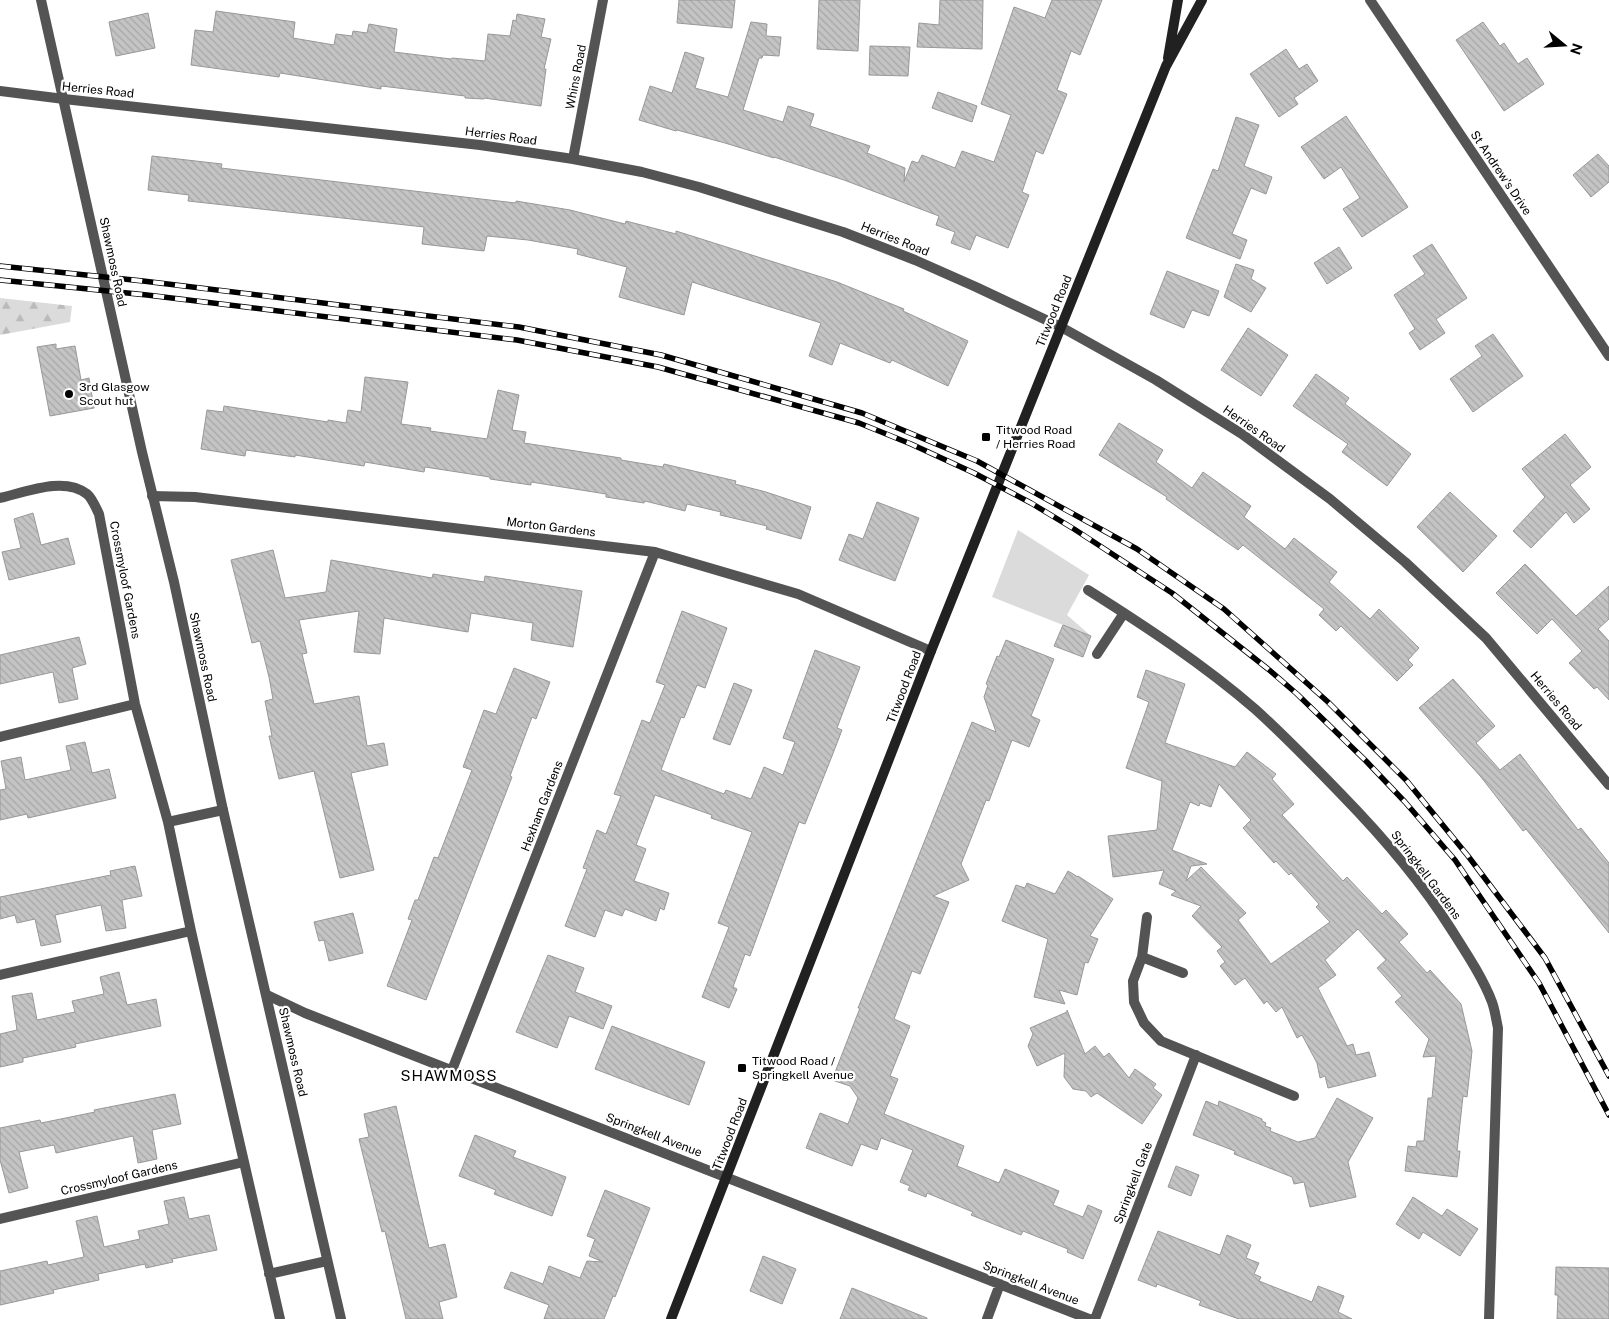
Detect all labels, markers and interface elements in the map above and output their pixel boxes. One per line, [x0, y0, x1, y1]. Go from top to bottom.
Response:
north arrow [1539, 20, 1589, 70]
text: N [1567, 41, 1586, 57]
street label: Whins Road [563, 43, 589, 111]
street label: Herries Road [61, 79, 135, 101]
street label: Herries Road [464, 124, 538, 148]
street label: St Andrew's Drive [1468, 128, 1534, 218]
street label: Shawmoss Road [97, 216, 129, 308]
street label: Herries Road [859, 219, 931, 259]
street label: Titwood Road [1033, 273, 1075, 349]
place label: 3rd Glasgow Scout hut [79, 380, 150, 408]
marker: 3rd Glasgow Scout hut [63, 388, 75, 400]
street label: Herries Road [1220, 403, 1288, 455]
place label: Titwood Road / Herries Road [996, 423, 1076, 451]
marker: Titwood Road / Herries Road [980, 431, 992, 443]
street label: Morton Gardens [506, 515, 596, 539]
street label: Crossmyloof Gardens [107, 520, 143, 640]
street label: Shawmoss Road [187, 611, 219, 703]
street label: Titwood Road [884, 649, 924, 725]
street label: Herries Road [1527, 669, 1585, 733]
street label: Hexham Gardens [518, 759, 566, 853]
street label: Springkell Gardens [1388, 828, 1464, 922]
street label: Shawmoss Road [276, 1006, 310, 1098]
place label: Titwood Road / Springkell Avenue [752, 1054, 854, 1082]
marker: Titwood Road / Springkell Avenue [736, 1062, 748, 1074]
district label: SHAWMOSS [400, 1067, 498, 1084]
street label: Titwood Road [710, 1096, 750, 1172]
street label: Springkell Avenue [604, 1110, 704, 1160]
street label: Springkell Gate [1111, 1140, 1155, 1226]
street label: Crossmyloof Gardens [59, 1158, 179, 1198]
street label: Springkell Avenue [981, 1258, 1081, 1308]

